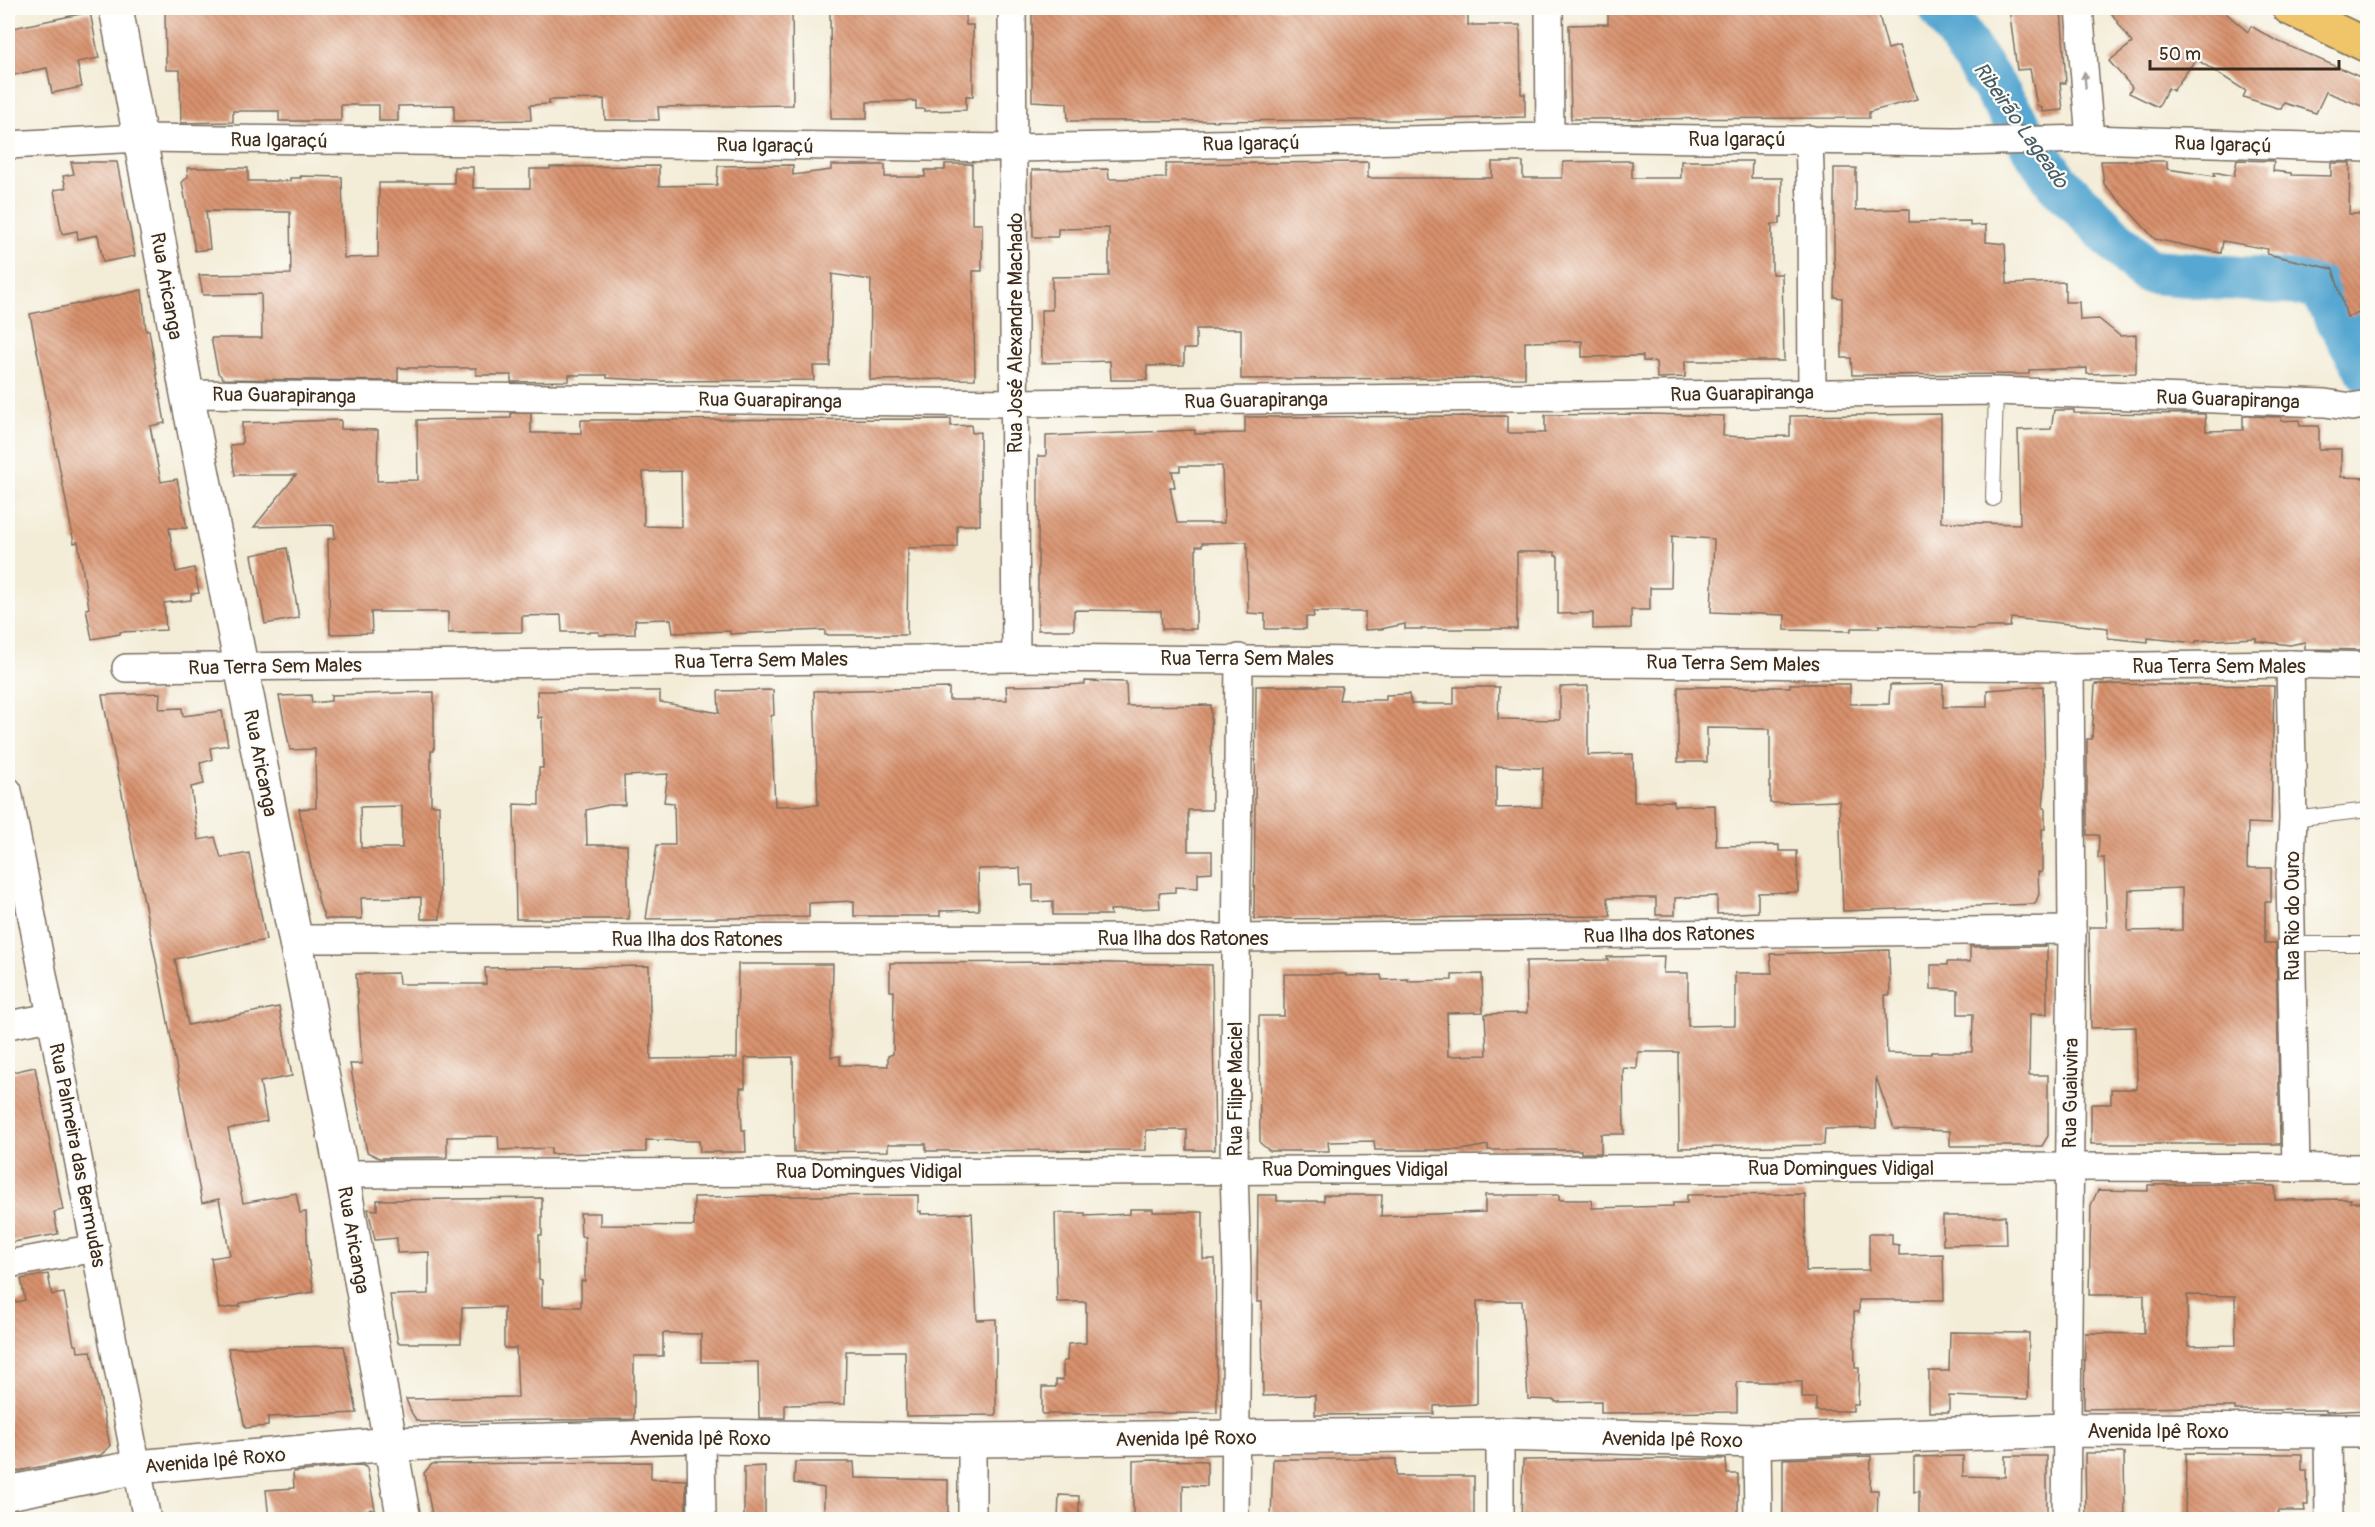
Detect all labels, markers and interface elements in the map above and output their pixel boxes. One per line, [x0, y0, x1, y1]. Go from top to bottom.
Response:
scale bar [2150, 33, 2339, 71]
text: 50 m [2159, 43, 2201, 66]
water label: Ribeirão Lageado [1967, 57, 2075, 195]
one-way arrow [2080, 71, 2090, 90]
street label: Rua Igaraçú [230, 127, 328, 154]
street label: Rua Igaraçú [1688, 127, 1786, 152]
street label: Rua Igaraçú [1202, 130, 1300, 157]
street label: Rua Igaraçú [2174, 130, 2272, 159]
street label: Rua Igaraçú [716, 132, 814, 159]
street label: Rua José Alexandre Machado [1003, 212, 1028, 453]
street label: Rua Aricanga [145, 230, 188, 342]
street label: Rua Guarapiranga [1670, 380, 1814, 407]
street label: Rua Guarapiranga [212, 382, 356, 409]
street label: Rua Guarapiranga [2156, 384, 2300, 415]
street label: Rua Guarapiranga [698, 387, 842, 414]
street label: Rua Guarapiranga [1184, 387, 1328, 414]
street label: Rua Terra Sem Males [674, 646, 848, 675]
street label: Rua Terra Sem Males [1160, 646, 1334, 671]
street label: Rua Terra Sem Males [1646, 649, 1820, 678]
street label: Rua Terra Sem Males [188, 652, 362, 681]
street label: Rua Terra Sem Males [2132, 654, 2306, 679]
street label: Rua Aricanga [238, 707, 283, 819]
street label: Rua Rio do Ouro [2280, 851, 2305, 981]
street label: Rua Ilha dos Ratones [1583, 921, 1755, 948]
street label: Rua Ilha dos Ratones [1097, 926, 1269, 951]
street label: Rua Ilha dos Ratones [611, 927, 783, 952]
street label: Rua Filipe Maciel [1223, 1022, 1248, 1156]
street label: Rua Guaiuvira [2057, 1038, 2084, 1148]
street label: Rua Palmeira das Bermudas [43, 1041, 112, 1269]
street label: Rua Domingues Vidigal [1748, 1156, 1934, 1181]
street label: Rua Domingues Vidigal [1262, 1157, 1448, 1182]
street label: Rua Domingues Vidigal [776, 1159, 962, 1184]
street label: Rua Aricanga [332, 1184, 375, 1296]
street label: Avenida Ipê Roxo [2087, 1419, 2229, 1444]
street label: Avenida Ipê Roxo [1115, 1425, 1257, 1452]
street label: Avenida Ipê Roxo [629, 1426, 771, 1451]
street label: Avenida Ipê Roxo [1601, 1426, 1743, 1453]
street label: Avenida Ipê Roxo [143, 1442, 287, 1479]

